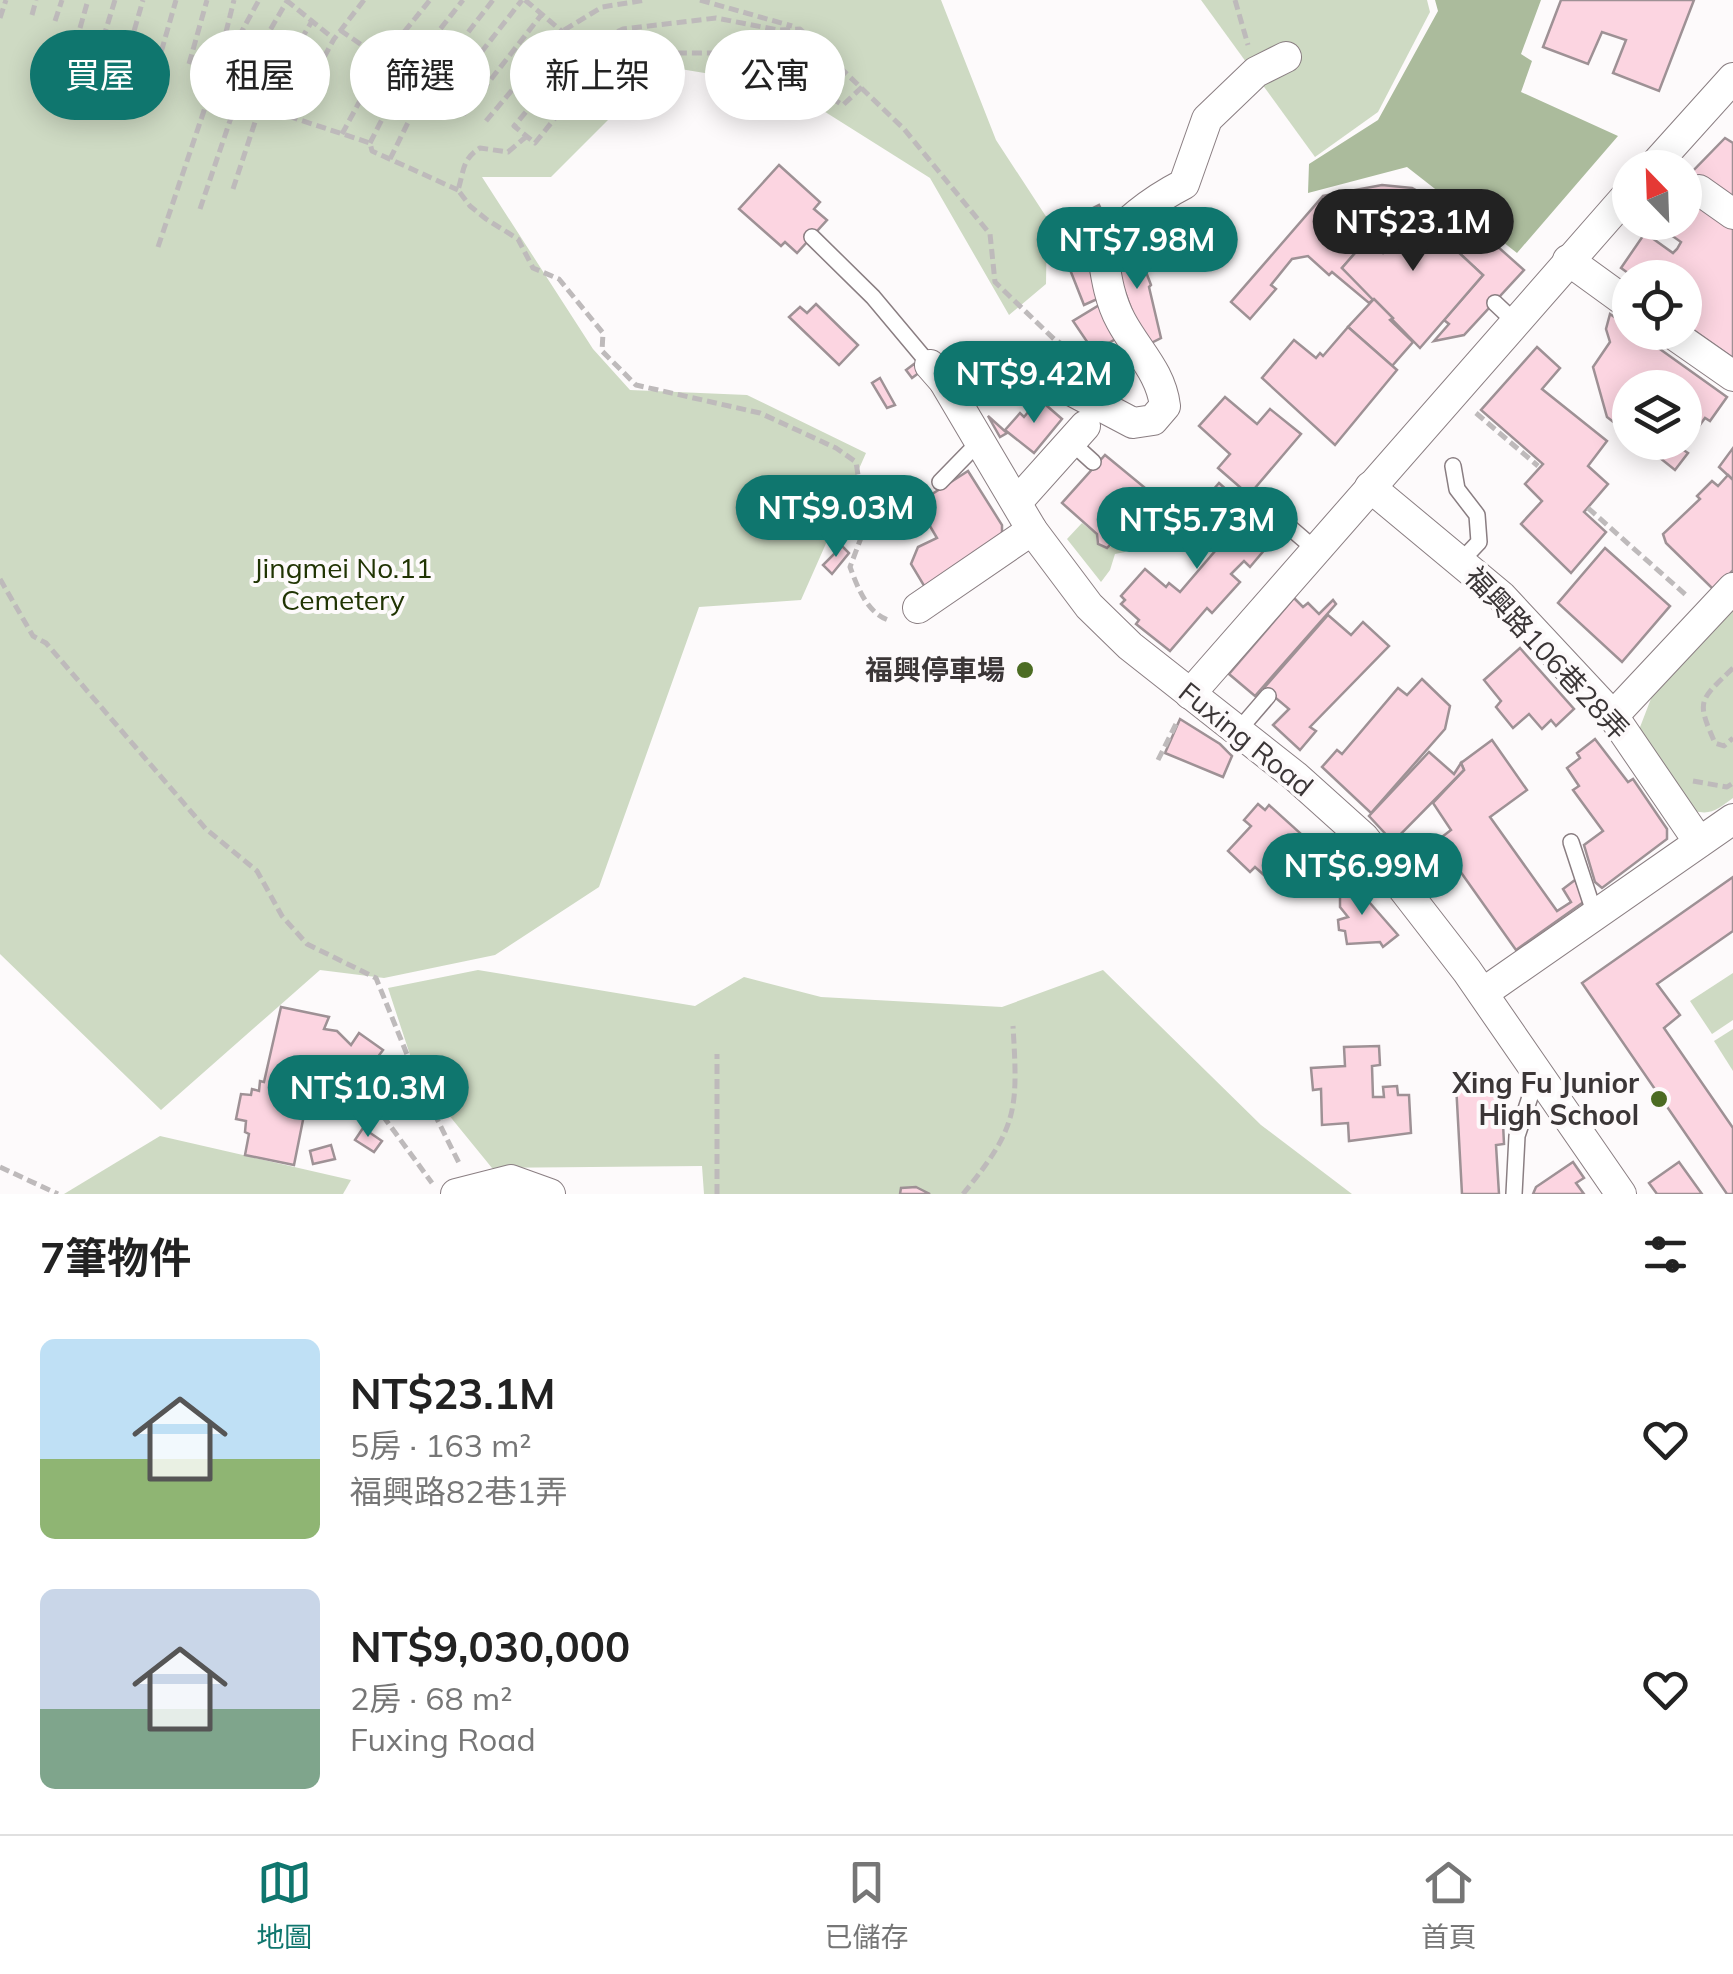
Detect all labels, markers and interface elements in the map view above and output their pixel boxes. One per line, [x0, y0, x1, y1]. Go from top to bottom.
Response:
chip: 買屋 [30, 30, 170, 120]
chip: 租屋 [190, 30, 330, 120]
chip: 篩選 [350, 30, 490, 120]
chip: 新上架 [510, 30, 685, 120]
chip: 公寓 [705, 30, 845, 120]
north arrow [1612, 150, 1702, 240]
map controls [1612, 150, 1702, 460]
pin: NT$23.1M [1310, 189, 1516, 274]
text: NT$23.1M [1335, 201, 1491, 241]
pin: NT$7.98M [1034, 207, 1240, 292]
text: NT$7.98M [1059, 219, 1215, 259]
button: locate [1612, 260, 1702, 350]
pin: NT$9.42M [931, 341, 1137, 426]
text: NT$9.42M [956, 353, 1112, 393]
button: layers [1612, 370, 1702, 460]
pin: NT$9.03M [733, 475, 939, 560]
text: NT$9.03M [758, 487, 914, 527]
pin: NT$5.73M [1094, 487, 1300, 572]
text: NT$5.73M [1119, 499, 1275, 539]
park label: Jingmei No.11 Cemetery [253, 550, 433, 617]
street label: 福興路106巷28弄 [1458, 559, 1637, 747]
place label: 福興停車場 [865, 652, 1005, 687]
marker: 福興停車場 [1014, 659, 1036, 681]
street label: Fuxing Road [1172, 674, 1320, 803]
pin: NT$6.99M [1259, 833, 1465, 918]
text: NT$6.99M [1284, 845, 1440, 885]
pin: NT$10.3M [265, 1055, 471, 1140]
place label: Xing Fu Junior High School [1451, 1065, 1639, 1132]
text: NT$10.3M [290, 1067, 446, 1107]
marker: Xing Fu Junior High School [1648, 1088, 1670, 1110]
icon: filters [1638, 1227, 1693, 1282]
text: 7筆物件 [40, 1231, 191, 1284]
text: NT$23.1M [350, 1367, 555, 1420]
icon: home [120, 1379, 240, 1499]
icon: heart [1638, 1412, 1693, 1467]
text: 5房 · 163 m² [350, 1425, 532, 1465]
text: 福興路82巷1弄 [350, 1471, 568, 1511]
text: NT$9,030,000 [350, 1620, 630, 1673]
icon: home [120, 1629, 240, 1749]
icon: heart [1638, 1662, 1693, 1717]
text: 2房 · 68 m² [350, 1678, 512, 1718]
text: Fuxing Road [350, 1719, 536, 1759]
tab: 地圖 [256, 1855, 312, 1955]
tab: 已儲存 [824, 1855, 909, 1955]
tab: 首頁 [1421, 1855, 1477, 1955]

